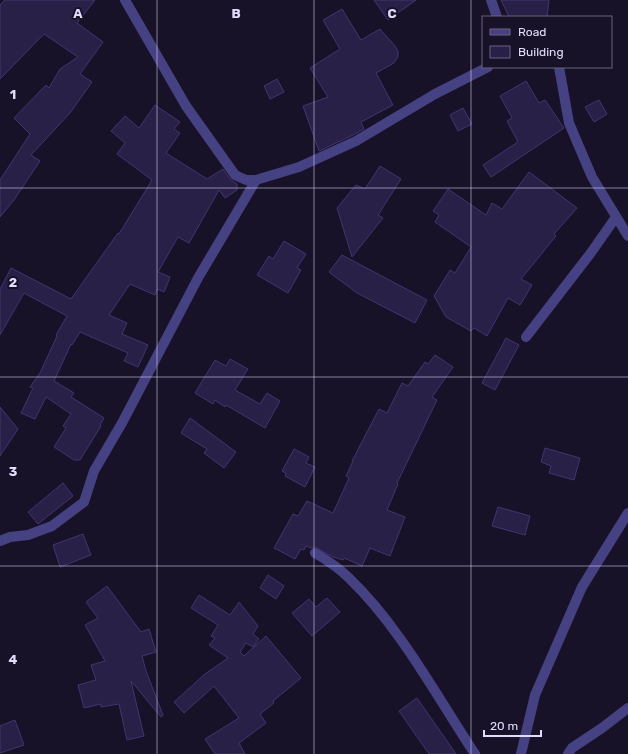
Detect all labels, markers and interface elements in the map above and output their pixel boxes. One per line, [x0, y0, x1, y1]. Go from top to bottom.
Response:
text: A [73, 6, 83, 21]
text: B [231, 6, 241, 21]
text: C [387, 6, 397, 21]
legend [482, 16, 612, 68]
text: Road [518, 25, 546, 39]
text: Building [518, 45, 564, 59]
text: 1 [10, 87, 16, 102]
text: 2 [9, 275, 17, 290]
text: 3 [9, 464, 18, 479]
text: 4 [9, 652, 18, 667]
scale bar [484, 712, 541, 738]
text: 20 m [490, 719, 518, 733]

